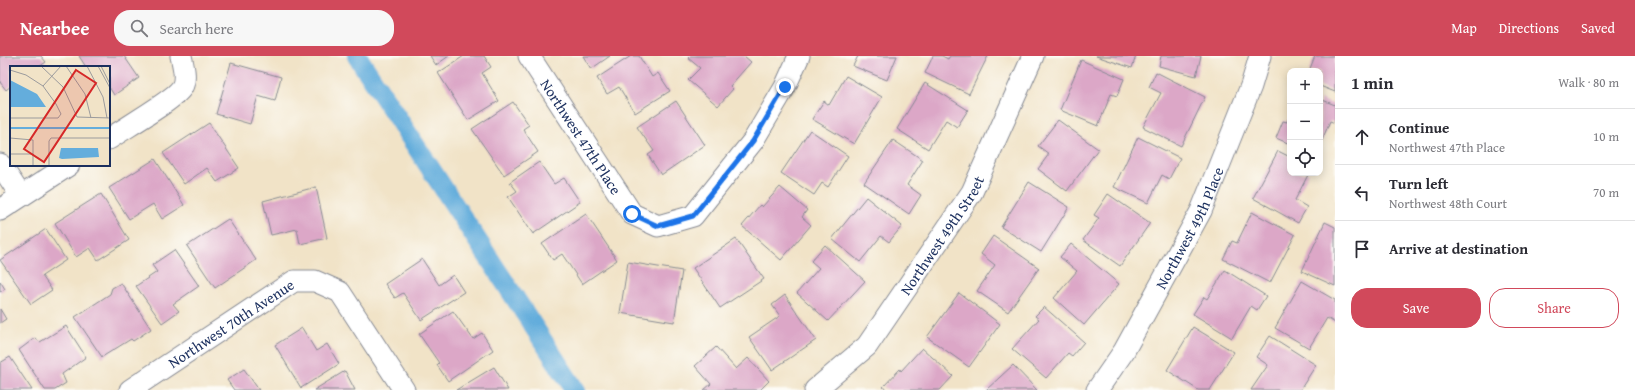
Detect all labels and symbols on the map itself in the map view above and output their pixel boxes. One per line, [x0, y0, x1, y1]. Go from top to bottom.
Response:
inset map [10, 66, 110, 166]
street label: Northwest 47th Place [536, 75, 627, 198]
route end [776, 78, 794, 96]
street label: Northwest 49th Place [1150, 164, 1228, 292]
street label: Northwest 49th Street [895, 172, 989, 299]
route start [623, 205, 641, 223]
street label: Northwest 70th Avenue [164, 274, 298, 372]

